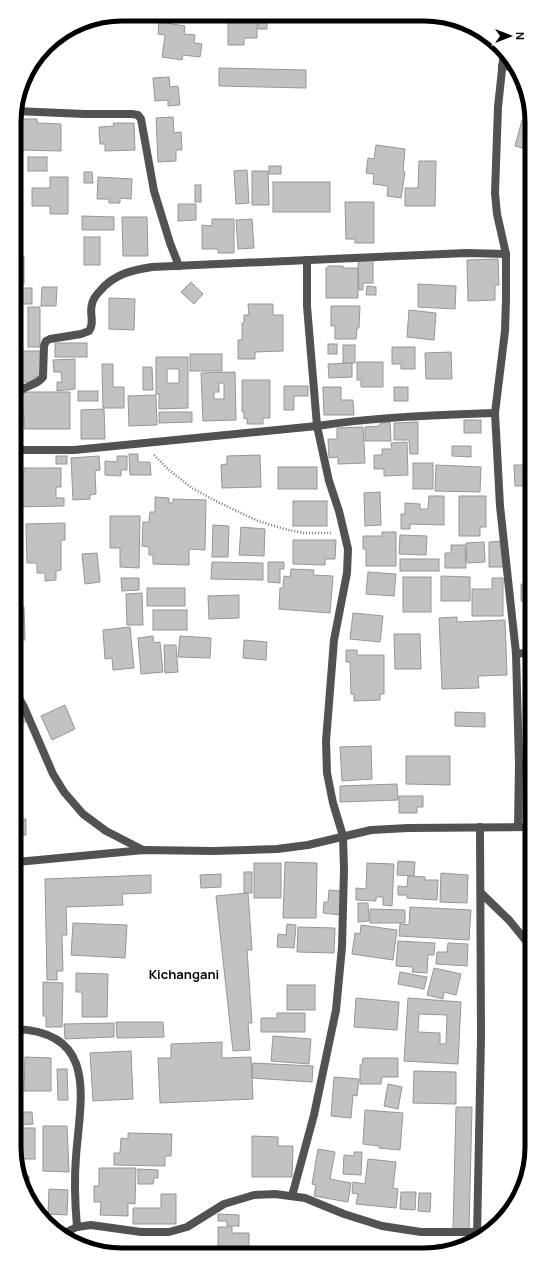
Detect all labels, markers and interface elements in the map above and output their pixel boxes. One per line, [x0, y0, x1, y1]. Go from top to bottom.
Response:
north arrow [490, 16, 530, 56]
text: N [513, 32, 528, 40]
district label: Kichangani [149, 965, 219, 983]

